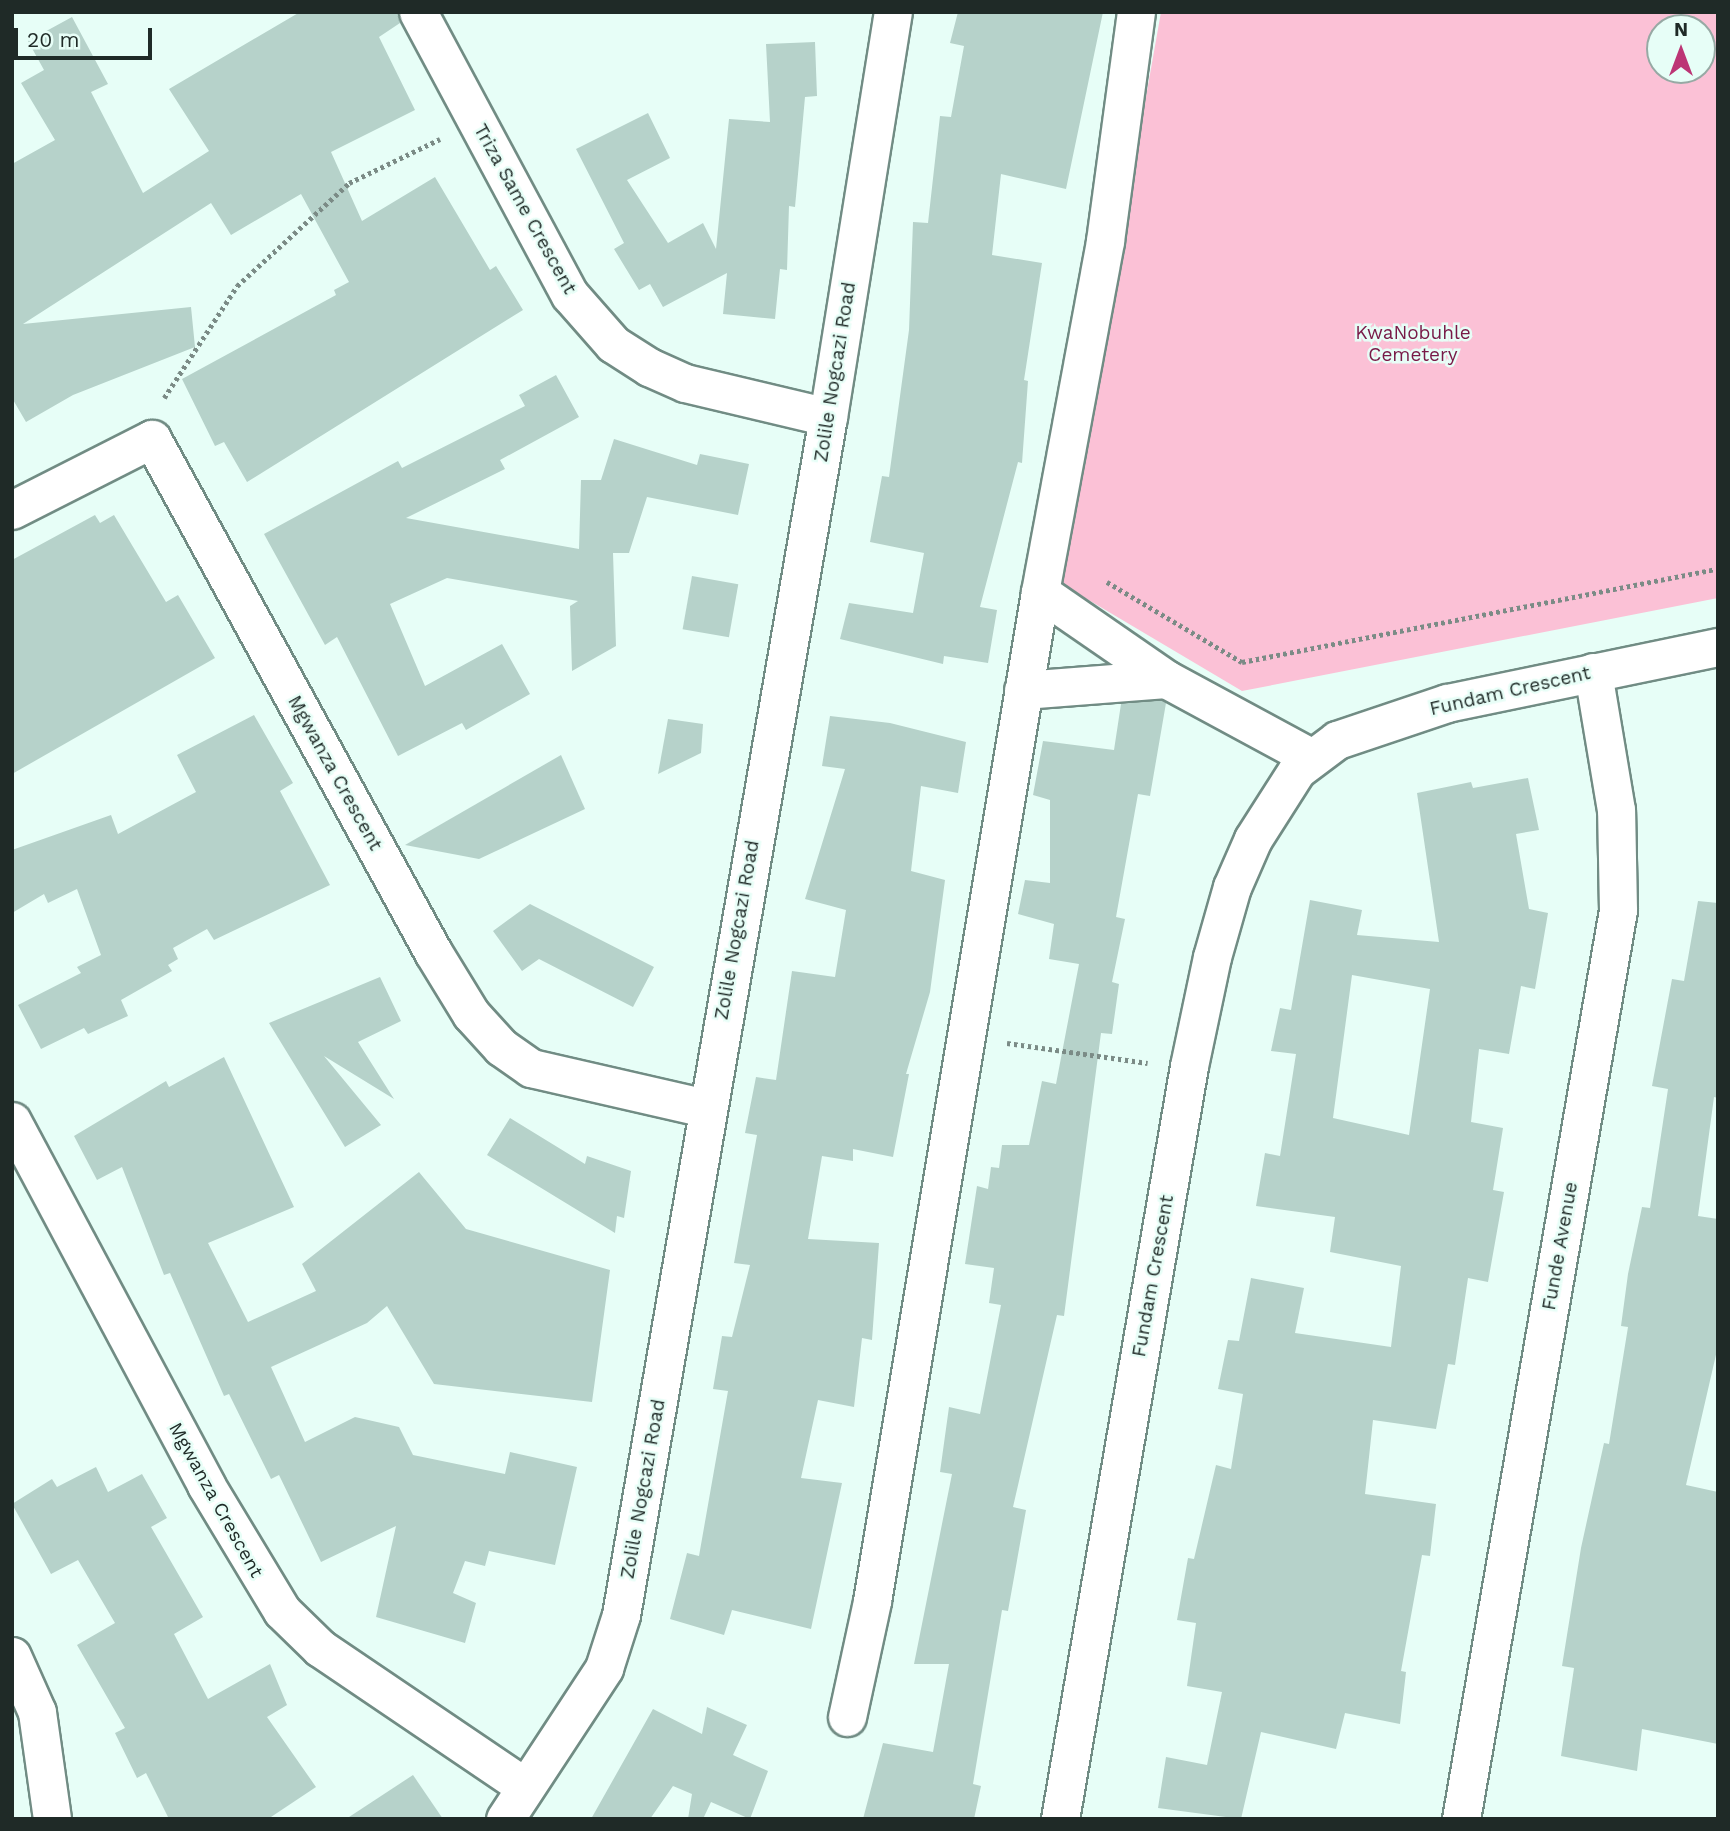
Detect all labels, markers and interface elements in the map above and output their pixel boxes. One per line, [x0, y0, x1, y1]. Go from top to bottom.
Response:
scale bar [18, 14, 156, 58]
north arrow [1646, 14, 1716, 84]
text: N [1674, 18, 1688, 41]
text: 20 m [27, 27, 79, 52]
street label: Triza Same Crescent [469, 120, 581, 298]
street label: Zolile Nogcazi Road [810, 280, 860, 464]
park label: KwaNobuhle Cemetery [1355, 322, 1471, 366]
street label: Fundam Crescent [1427, 661, 1593, 721]
street label: Mgwanza Crescent [283, 691, 387, 855]
street label: Zolile Nogcazi Road [710, 839, 764, 1021]
street label: Funde Avenue [1537, 1180, 1583, 1312]
street label: Fundam Crescent [1128, 1193, 1178, 1359]
street label: Zolile Nogcazi Road [616, 1398, 670, 1580]
street label: Mgwanza Crescent [164, 1418, 268, 1582]

